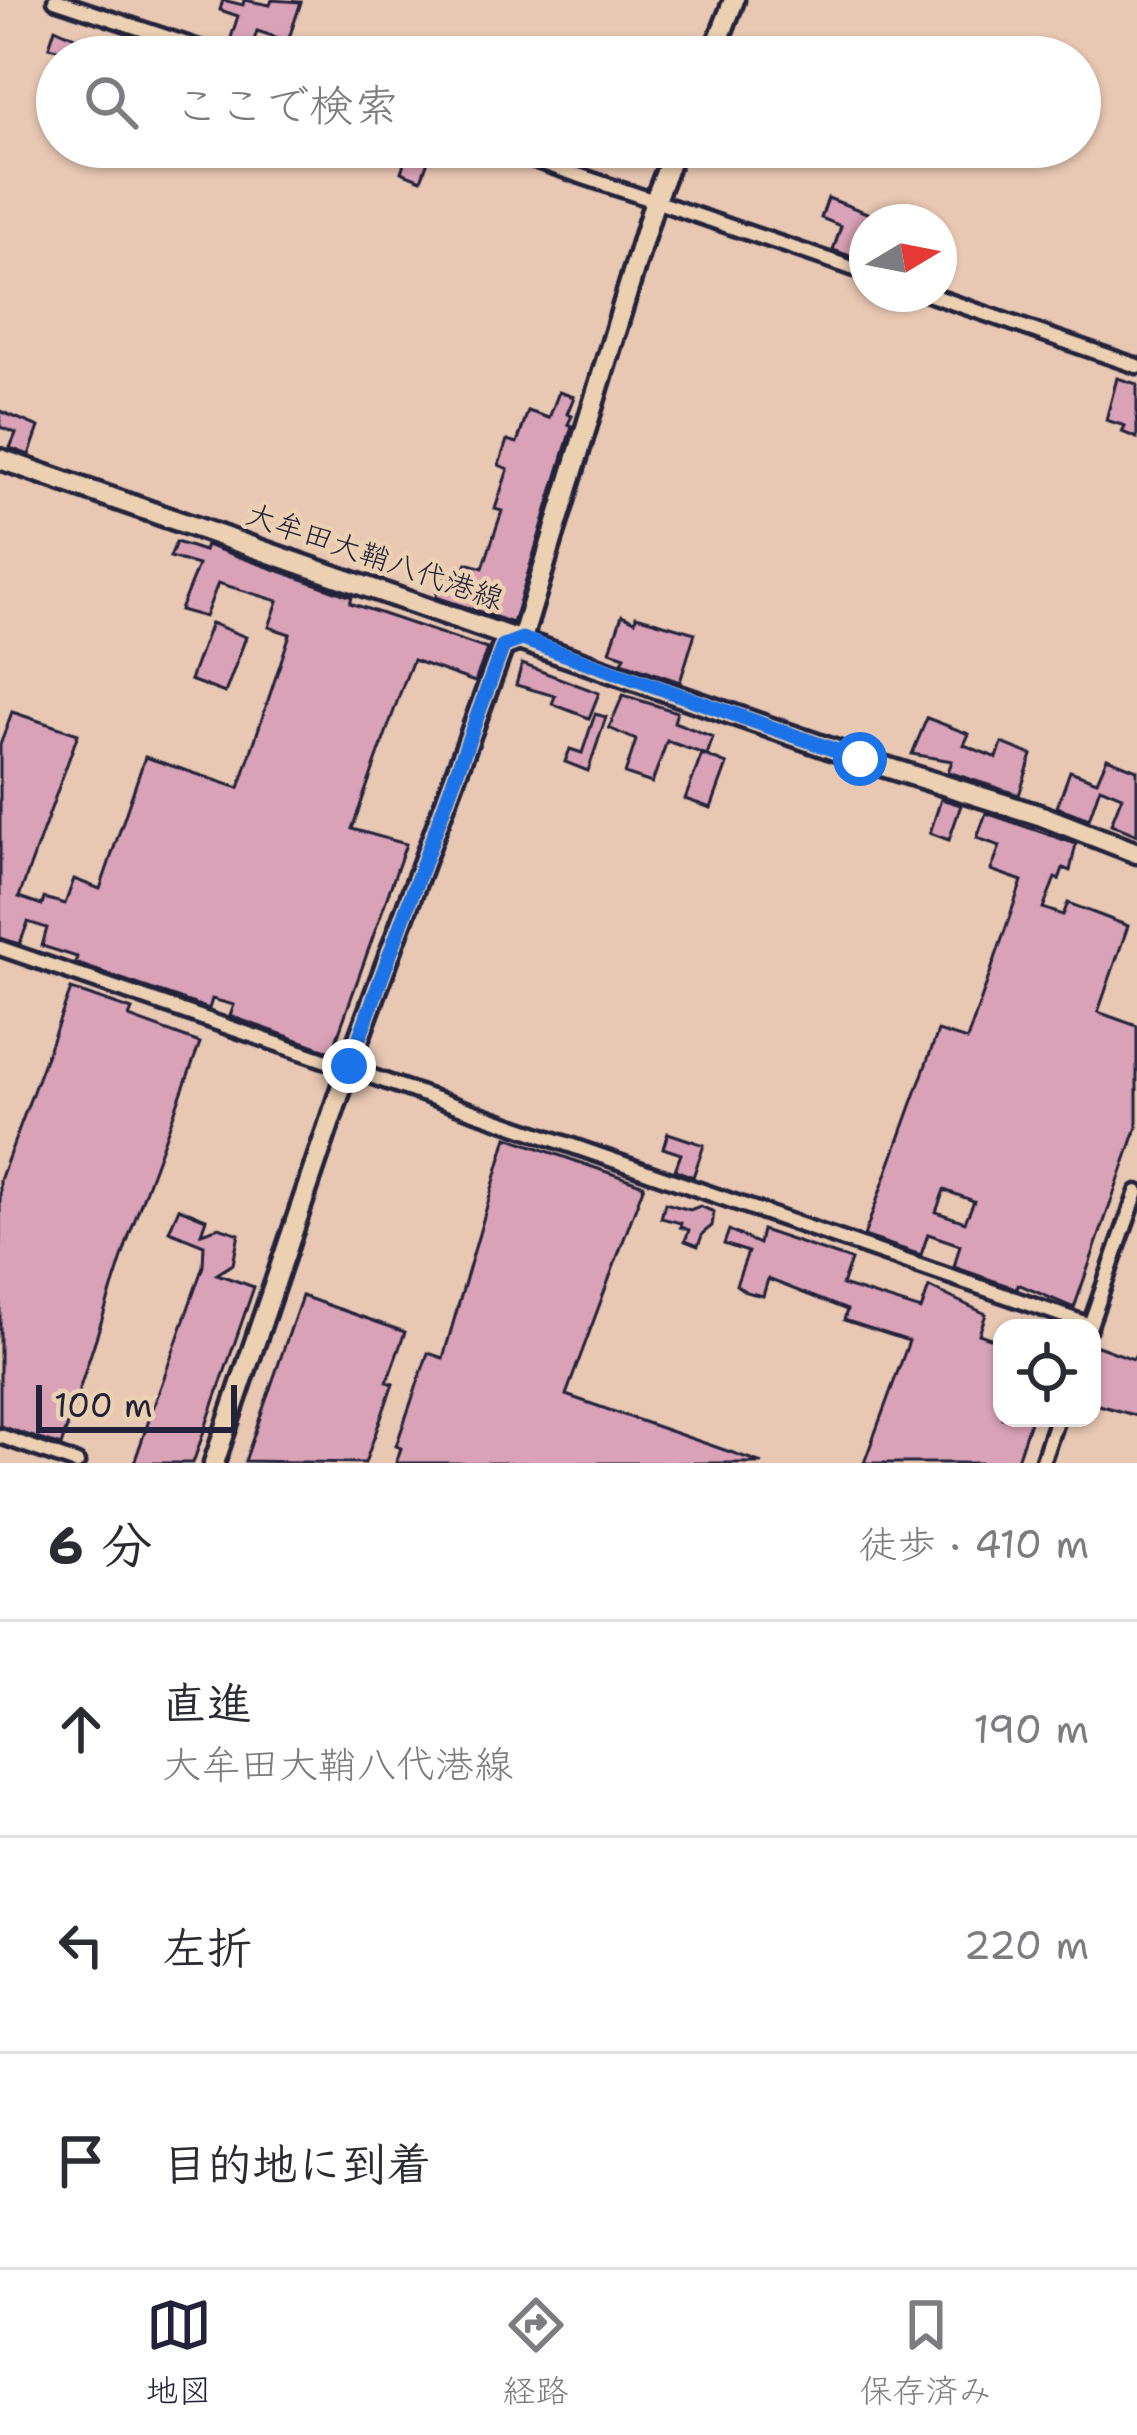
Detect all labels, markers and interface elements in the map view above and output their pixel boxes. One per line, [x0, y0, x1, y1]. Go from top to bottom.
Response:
search box [36, 36, 1101, 168]
icon: search [78, 69, 144, 135]
text: ここで検索 [174, 75, 399, 135]
north arrow [849, 204, 957, 312]
street label: 大牟田大鞘八代港線 [241, 493, 509, 619]
route start [833, 732, 887, 786]
route end [322, 1039, 376, 1093]
map controls [993, 1319, 1101, 1427]
button: locate [993, 1319, 1101, 1427]
scale bar [36, 1379, 237, 1432]
text: 100 m [54, 1383, 153, 1428]
text: 6 分 [48, 1511, 152, 1579]
text: 徒歩 · 410 m [859, 1518, 1089, 1570]
text: 直進 [162, 1673, 252, 1733]
icon: ahead [48, 1696, 114, 1762]
text: 190 m [973, 1703, 1089, 1755]
text: 大牟田大鞘八代港線 [162, 1738, 513, 1790]
icon: left [48, 1912, 114, 1978]
text: 左折 [162, 1918, 252, 1978]
text: 220 m [963, 1919, 1089, 1971]
icon: arrive [48, 2128, 114, 2194]
text: 目的地に到着 [162, 2134, 432, 2194]
tab: 地図 [146, 2292, 212, 2413]
tab: 経路 [503, 2292, 569, 2413]
tab: 保存済み [860, 2292, 992, 2413]

